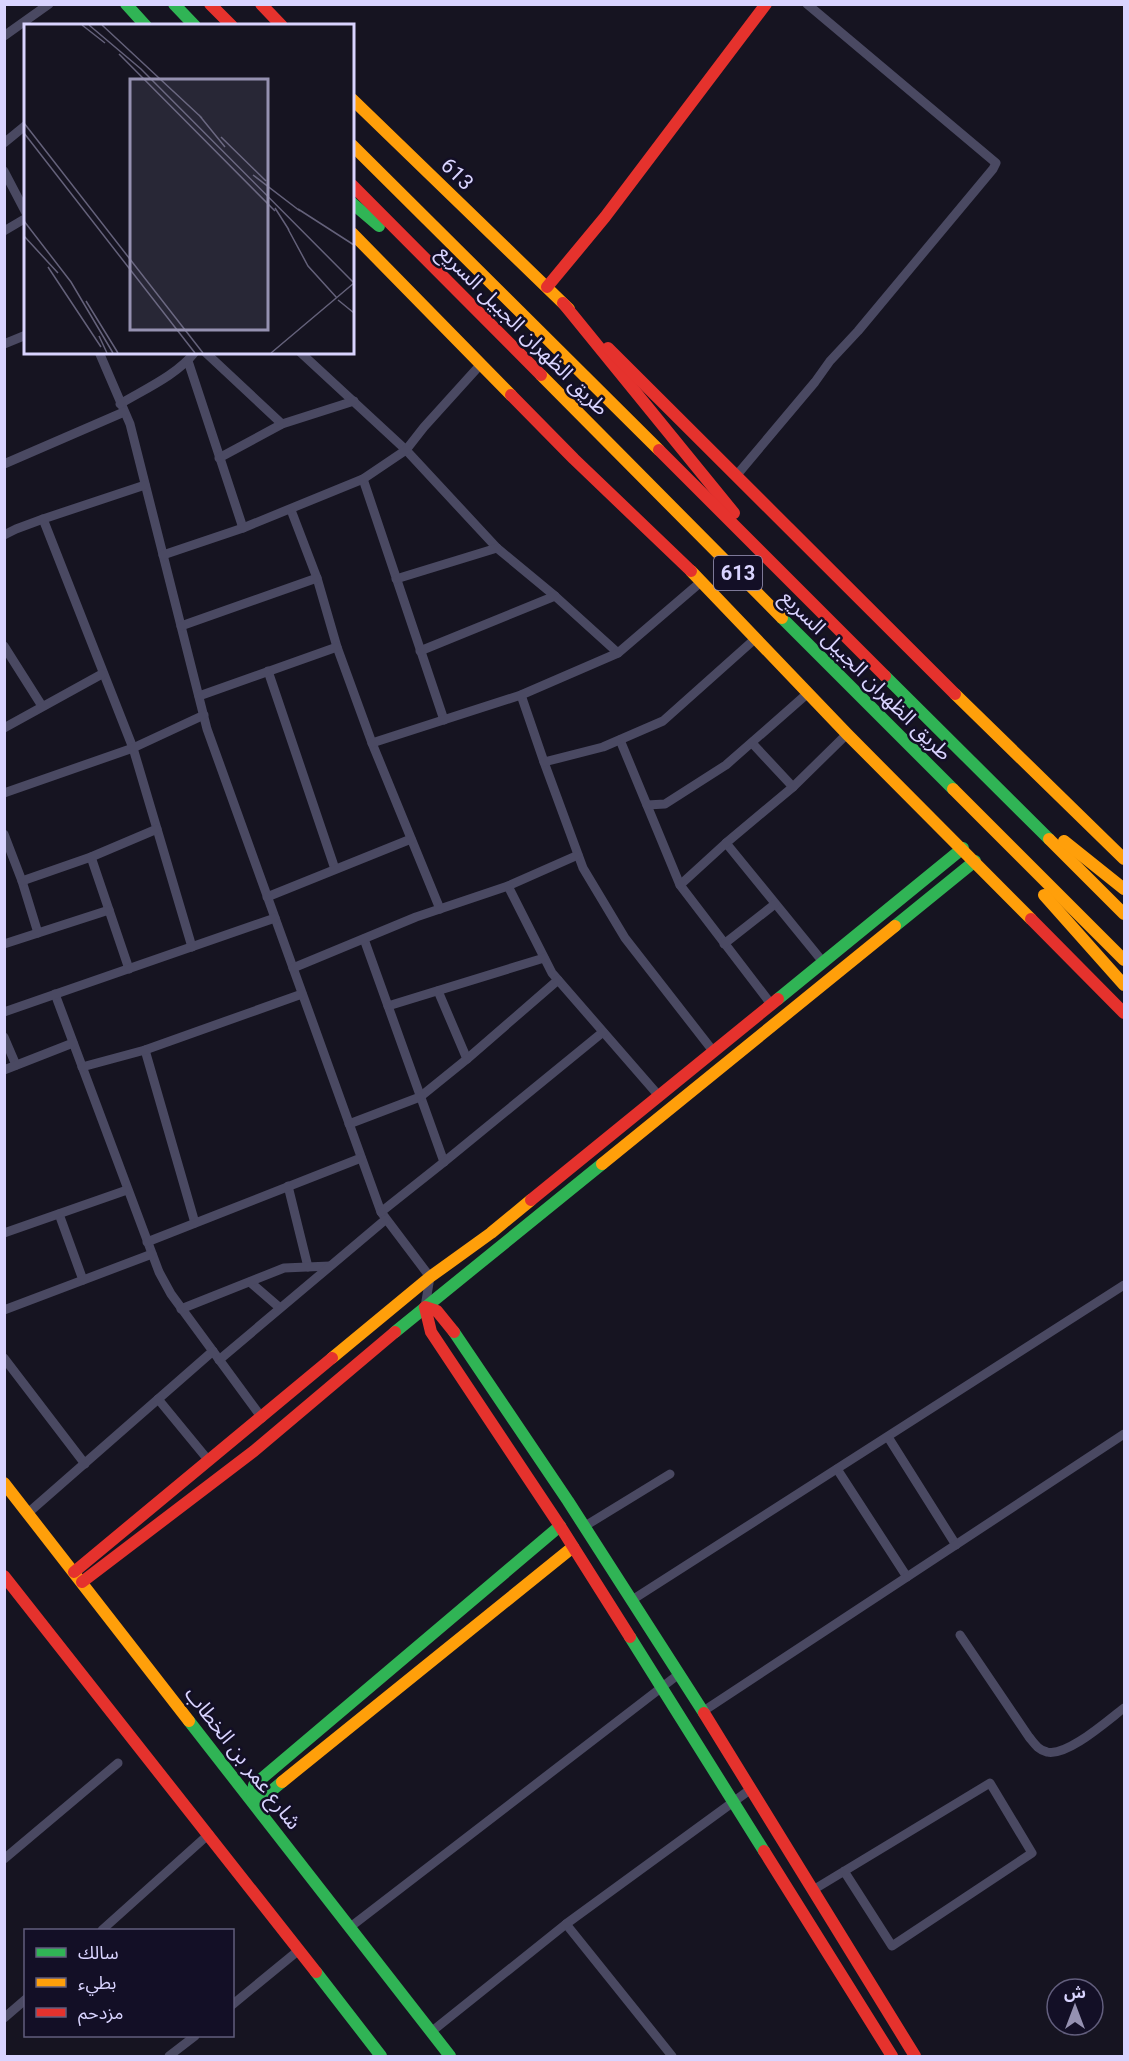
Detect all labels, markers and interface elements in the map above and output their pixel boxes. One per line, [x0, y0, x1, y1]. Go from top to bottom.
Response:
inset map [24, 24, 354, 354]
street label: 613 [436, 153, 478, 195]
street label: طريق الظهران الجبيل السريع [431, 240, 613, 422]
road number: 613 [714, 556, 762, 590]
street label: طريق الظهران الجبيل السريع [774, 585, 956, 767]
street label: شارع عمر بن الخطاب [178, 1682, 306, 1836]
legend [24, 1929, 234, 2037]
text: سالك [78, 1942, 119, 1963]
text: بطيء [78, 1972, 116, 1996]
north arrow [1045, 1977, 1105, 2037]
text: ش [1064, 1983, 1086, 2002]
text: مزدحم [78, 2002, 123, 2026]

